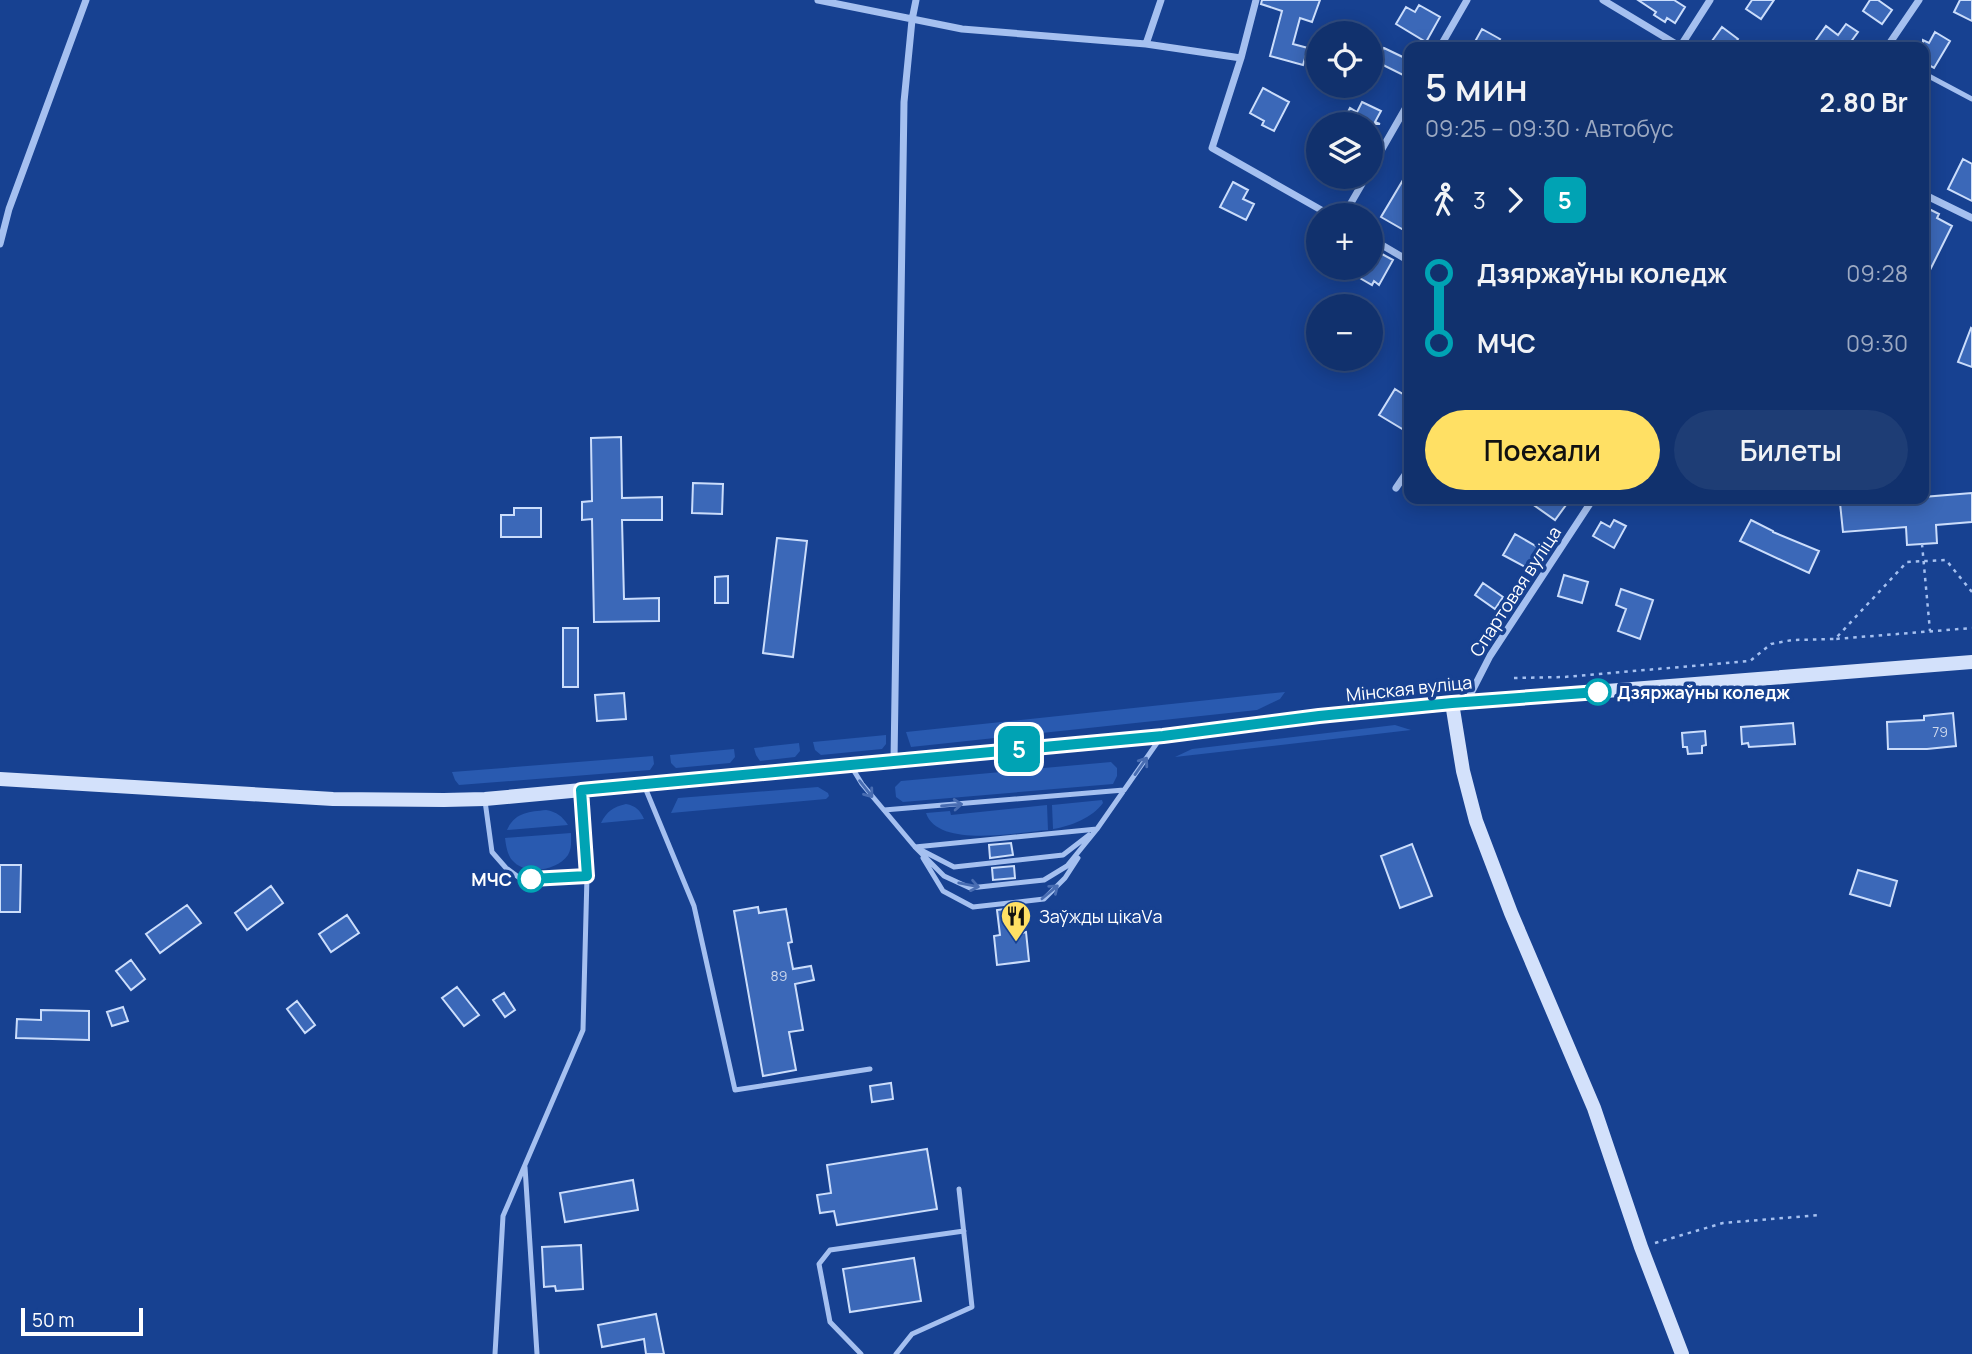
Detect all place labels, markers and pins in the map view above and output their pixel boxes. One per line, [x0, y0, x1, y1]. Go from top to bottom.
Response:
marker: Дзяржаўны коледж [1585, 679, 1611, 705]
place label: Дзяржаўны коледж [1617, 680, 1790, 704]
marker: МЧС [518, 866, 544, 892]
place label: МЧС [471, 867, 512, 891]
restaurant icon: Заўжды цікаVа [999, 899, 1033, 943]
place label: Заўжды цікаVа [1039, 904, 1162, 928]

